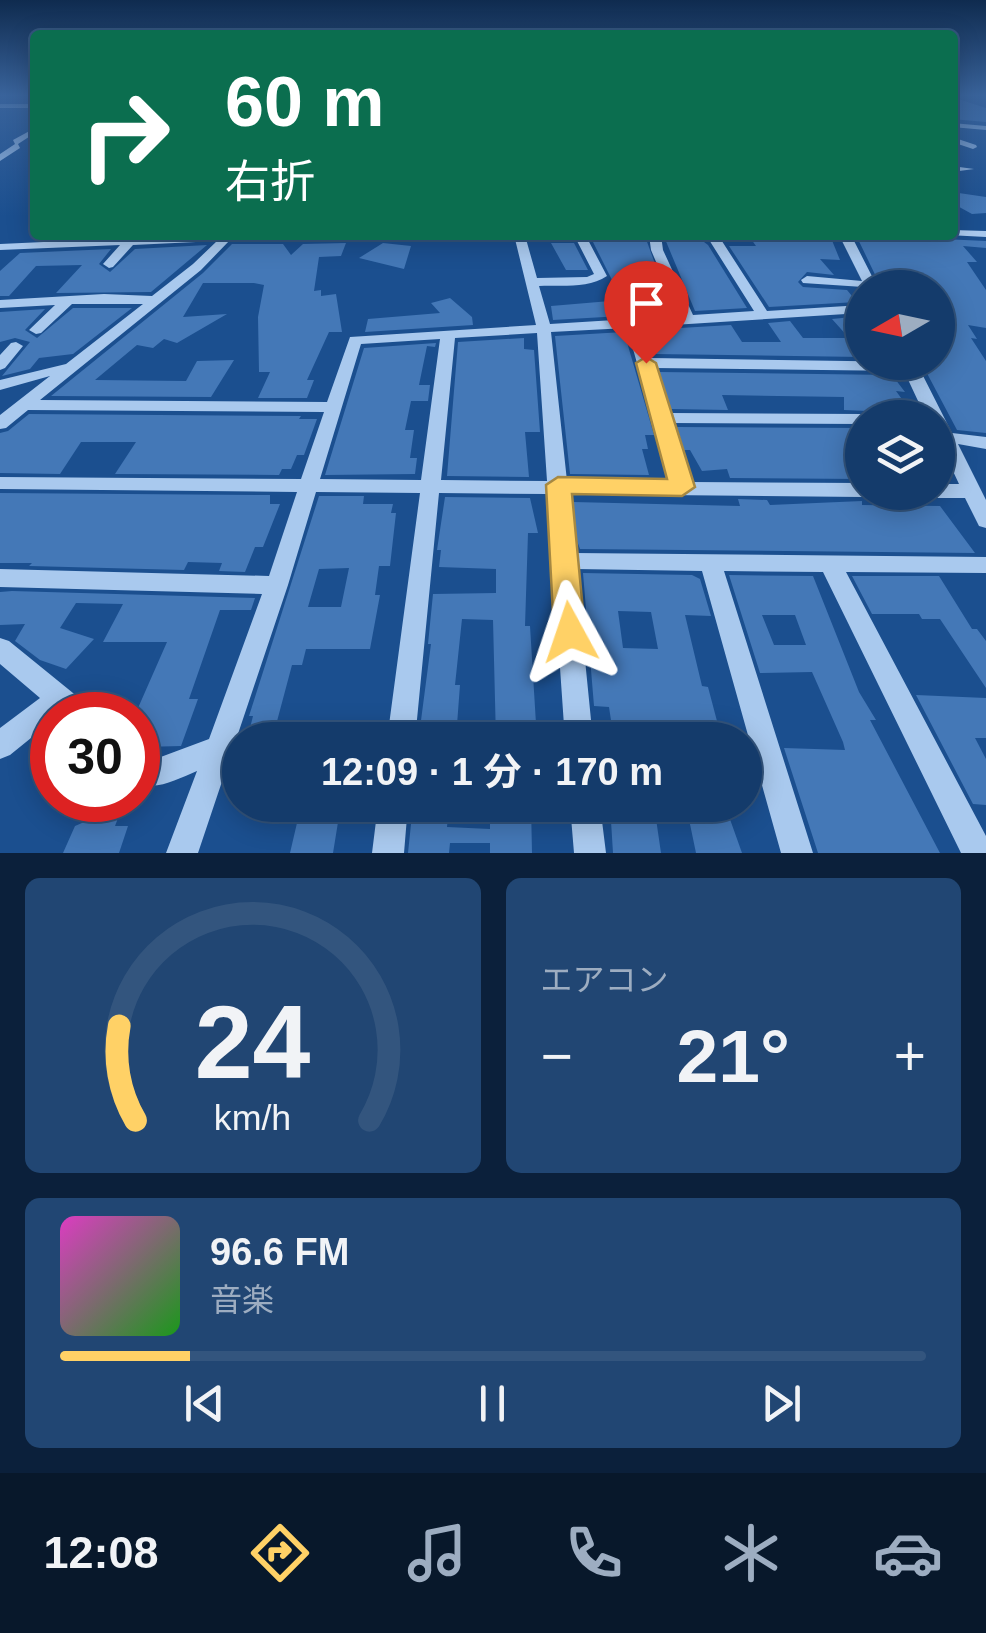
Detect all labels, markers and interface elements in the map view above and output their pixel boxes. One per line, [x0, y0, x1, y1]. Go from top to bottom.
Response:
text: 60 m [225, 63, 385, 141]
icon: right [60, 70, 190, 200]
text: 右折 [225, 156, 315, 207]
pin [604, 261, 689, 364]
north arrow [845, 270, 955, 380]
map controls [845, 270, 955, 510]
icon: arrive [619, 276, 674, 331]
button: layers [845, 400, 955, 510]
position arrow [518, 580, 622, 684]
speed limit sign: 30 [30, 692, 160, 822]
text: 12:09 · 1 分 · 170 m [321, 751, 663, 793]
text: エアコン [541, 962, 669, 998]
text: 24 [195, 984, 311, 1100]
text: 21° [677, 1014, 790, 1098]
text: − [541, 1025, 573, 1087]
text: + [894, 1025, 926, 1087]
text: km/h [214, 1098, 291, 1138]
text: 96.6 FM [210, 1231, 349, 1273]
text: 音楽 [210, 1282, 274, 1318]
icon: previous [177, 1376, 232, 1431]
icon: pause [465, 1376, 520, 1431]
icon: next [754, 1376, 809, 1431]
icon: directions [245, 1518, 315, 1588]
icon: music [402, 1518, 472, 1588]
icon: phone [559, 1518, 629, 1588]
icon: climate [716, 1518, 786, 1588]
icon: car [873, 1518, 943, 1588]
text: 12:08 [43, 1527, 159, 1578]

